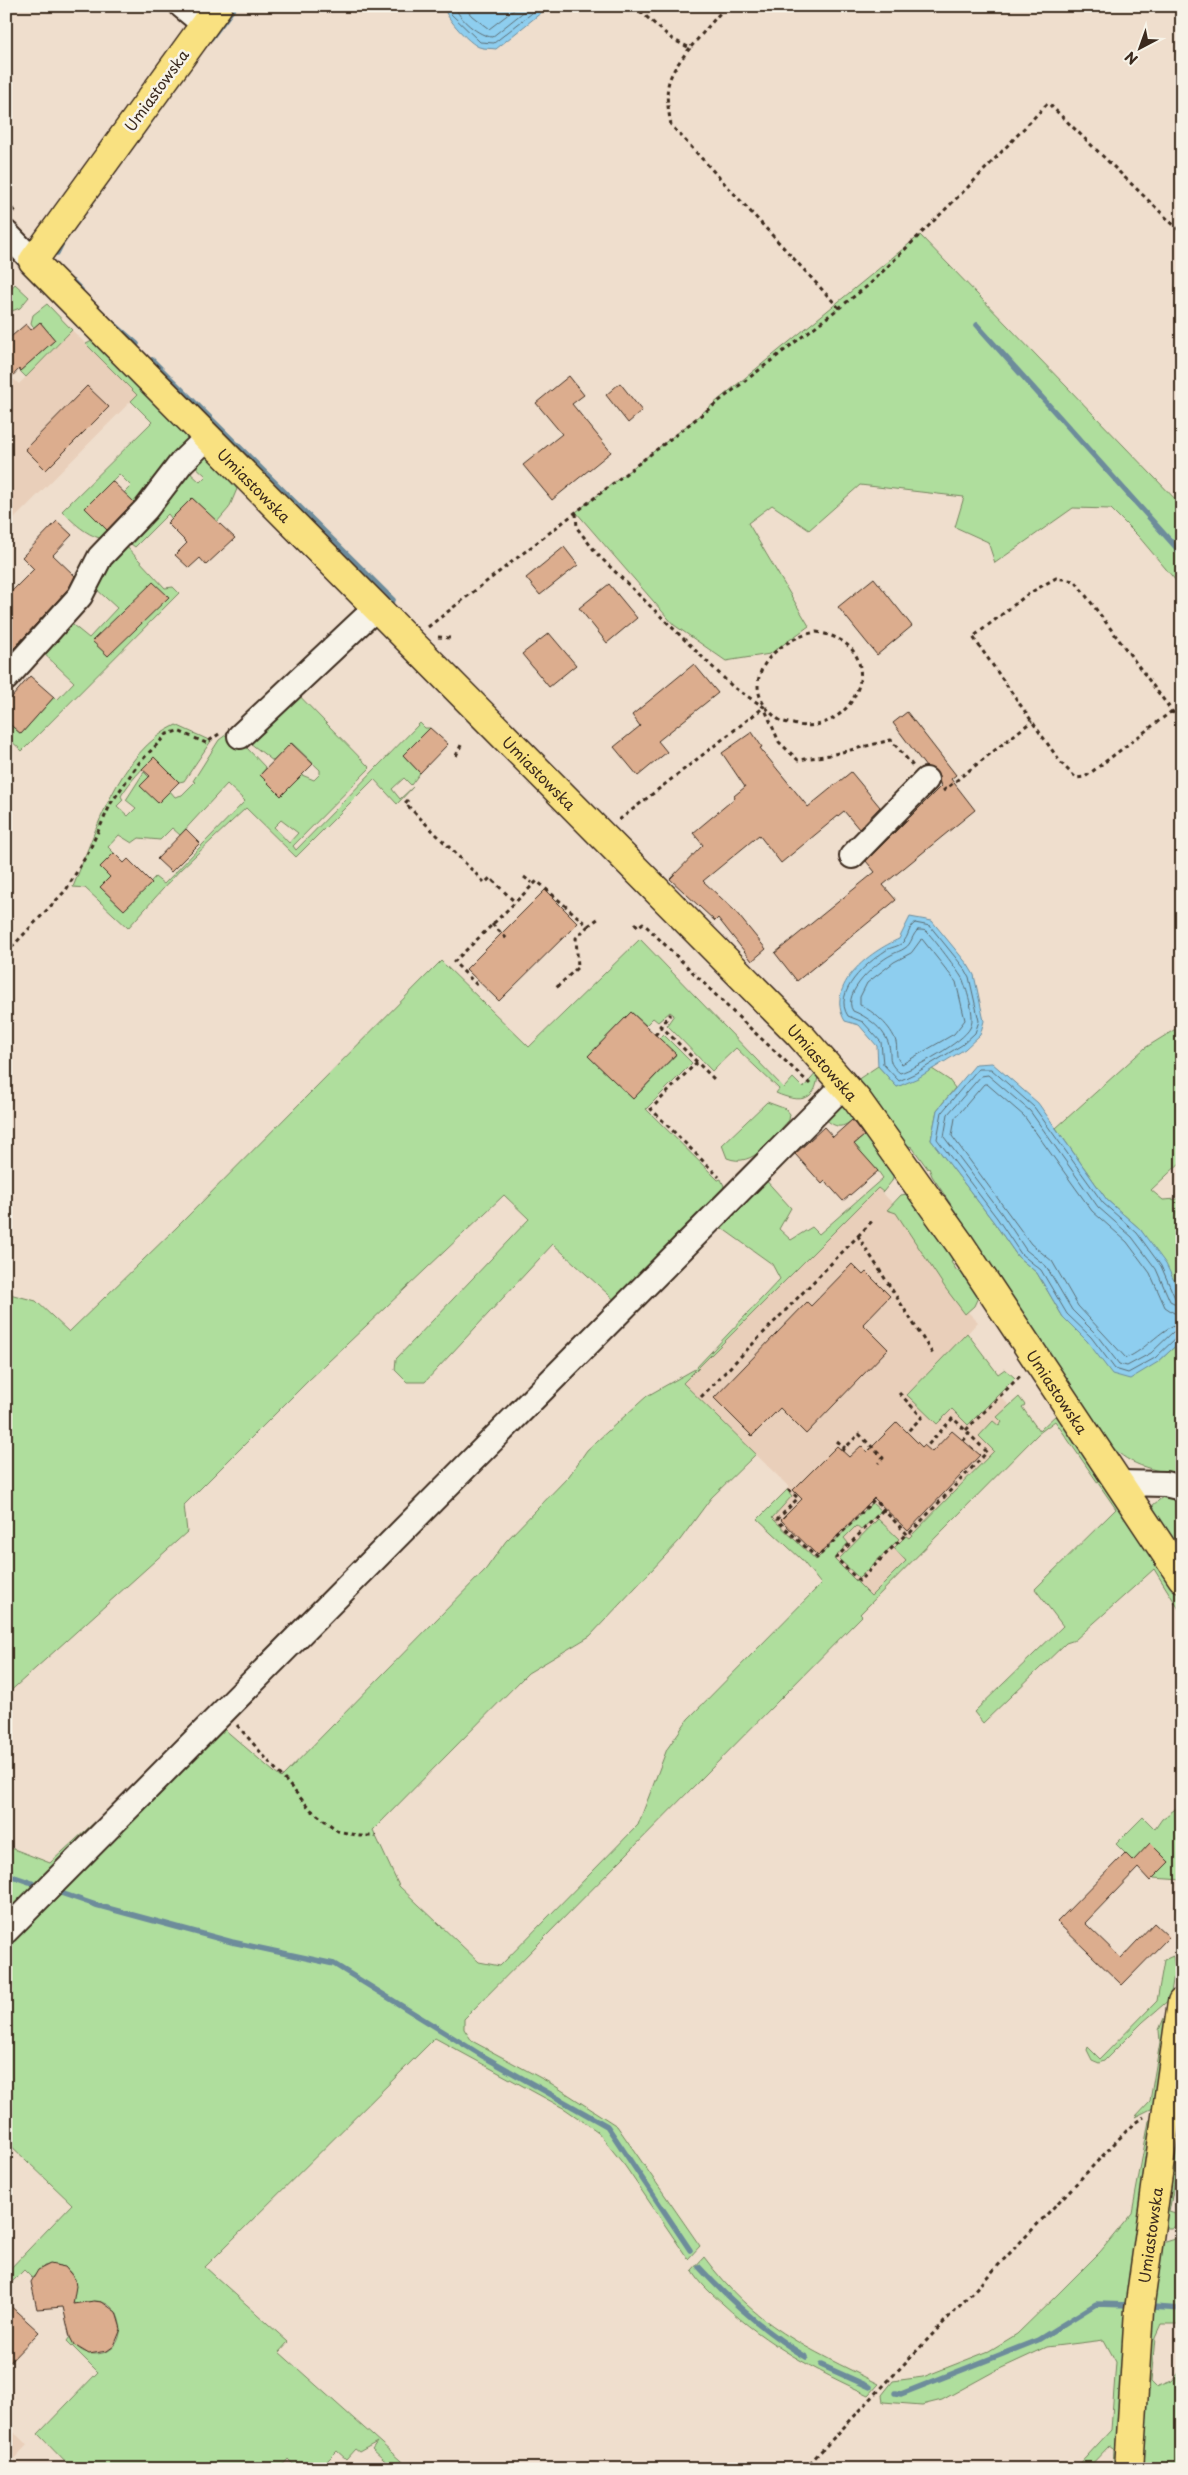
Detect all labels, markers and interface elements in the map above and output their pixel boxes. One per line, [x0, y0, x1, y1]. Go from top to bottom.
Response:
north arrow [1116, 22, 1166, 72]
street label: Umiastowska [118, 44, 194, 136]
text: N [1120, 47, 1142, 70]
street label: Umiastowska [212, 442, 297, 528]
street label: Umiastowska [498, 730, 582, 815]
street label: Umiastowska [783, 1018, 864, 1106]
street label: Umiastowska [1022, 1345, 1095, 1438]
street label: Umiastowska [1131, 2185, 1168, 2285]

